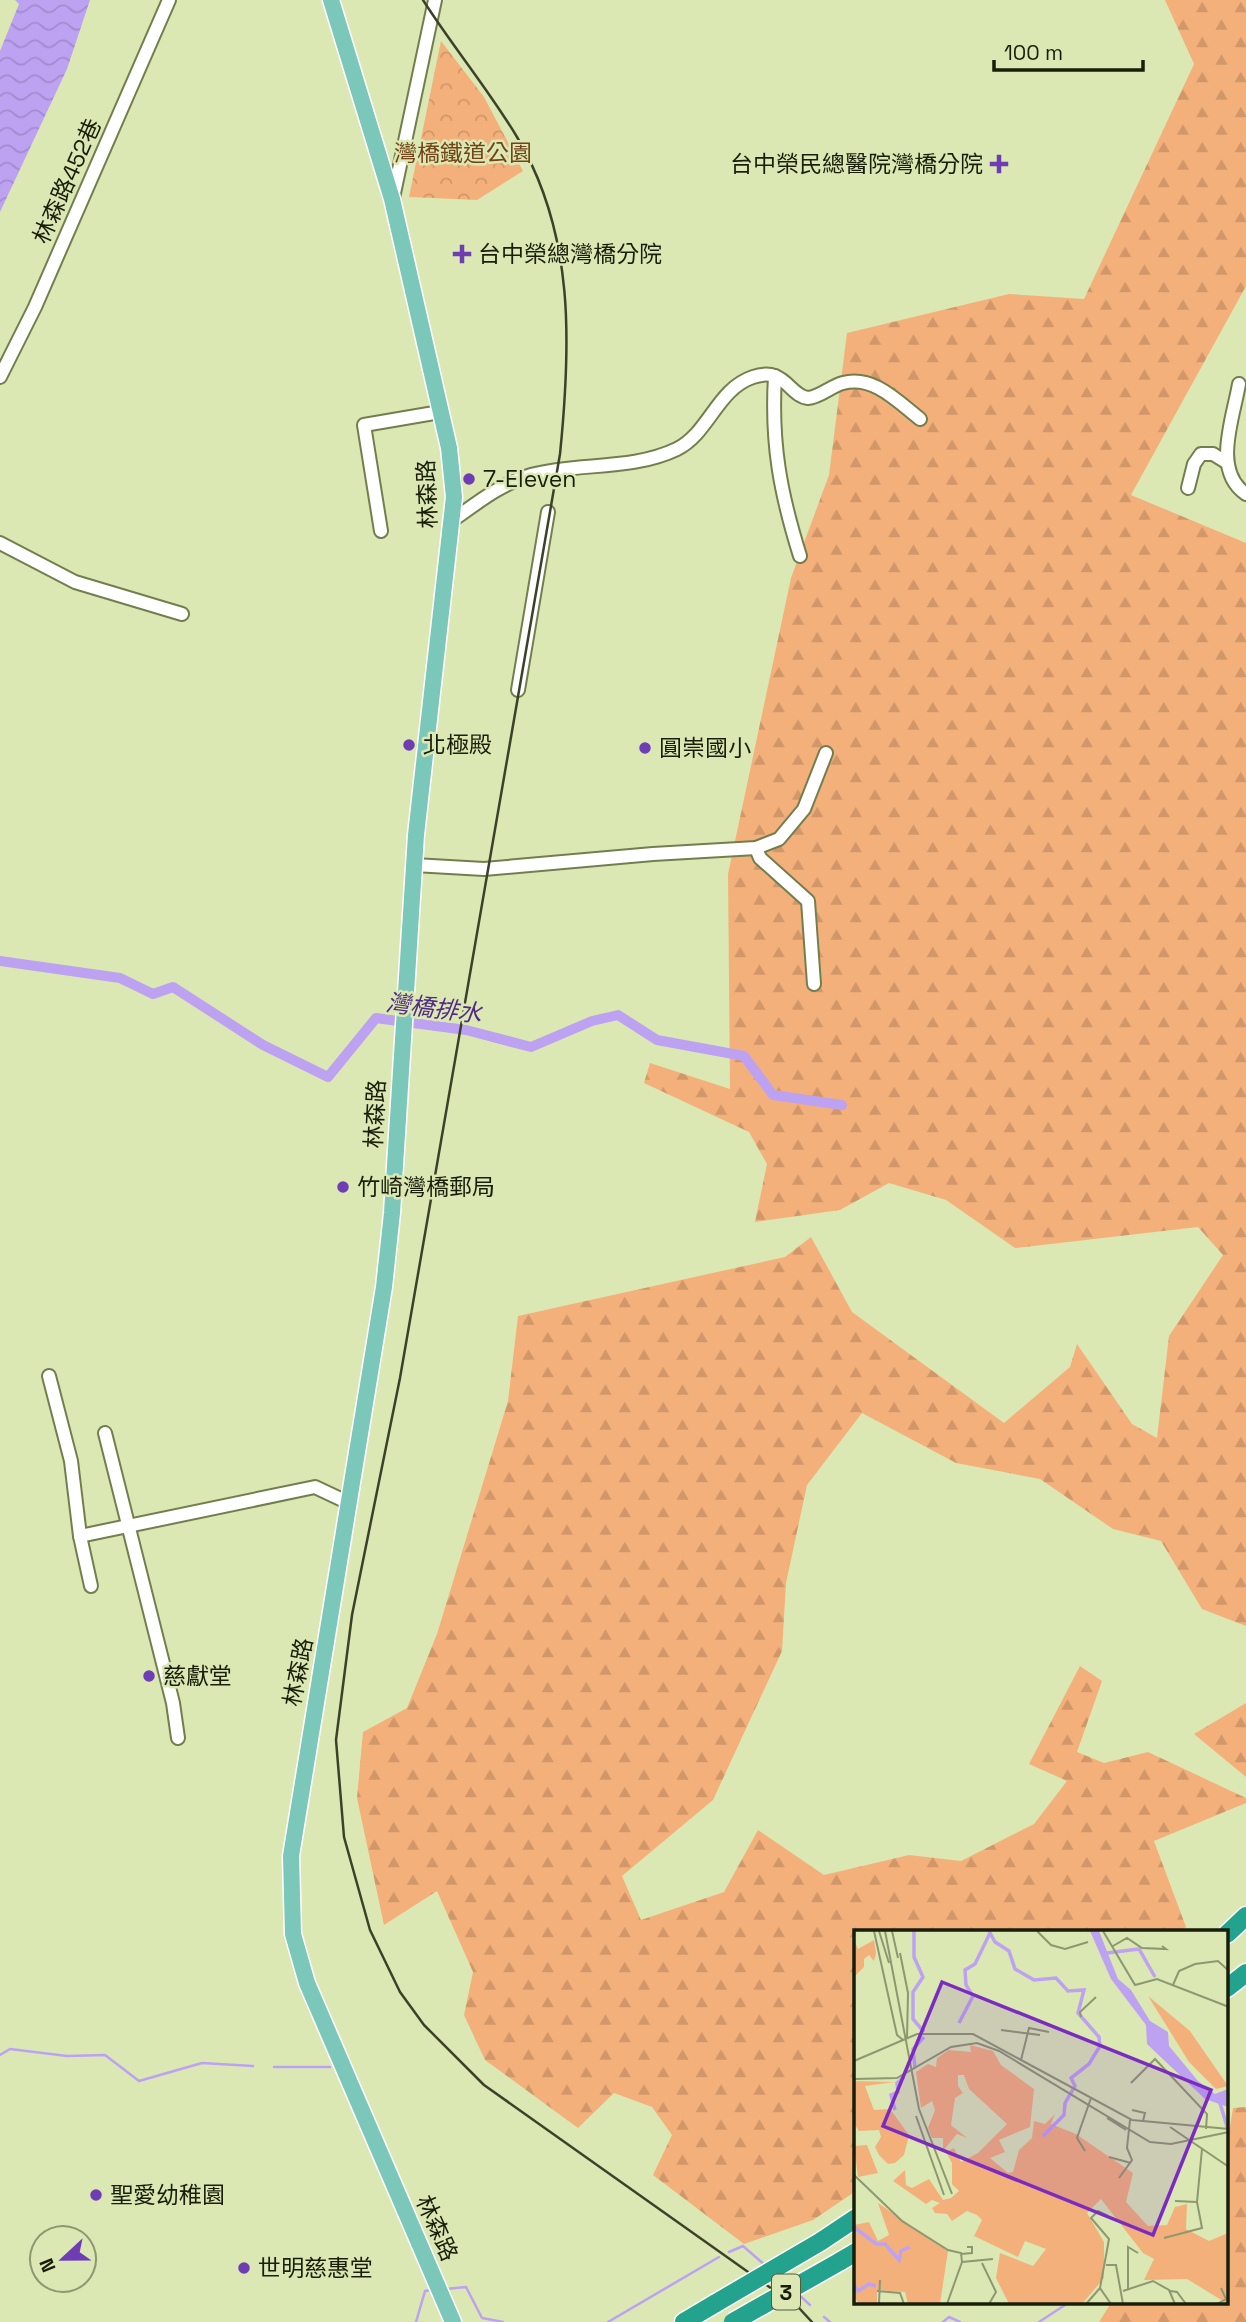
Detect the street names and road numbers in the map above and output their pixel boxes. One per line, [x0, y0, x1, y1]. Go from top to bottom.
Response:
street label: 林森路452巷 [26, 114, 108, 248]
street label: 林森路 [411, 459, 443, 529]
street label: 林森路 [358, 1079, 392, 1149]
street label: 林森路 [277, 1635, 319, 1709]
street label: 林森路 [409, 2190, 465, 2266]
road number: 3 [772, 2274, 800, 2310]

